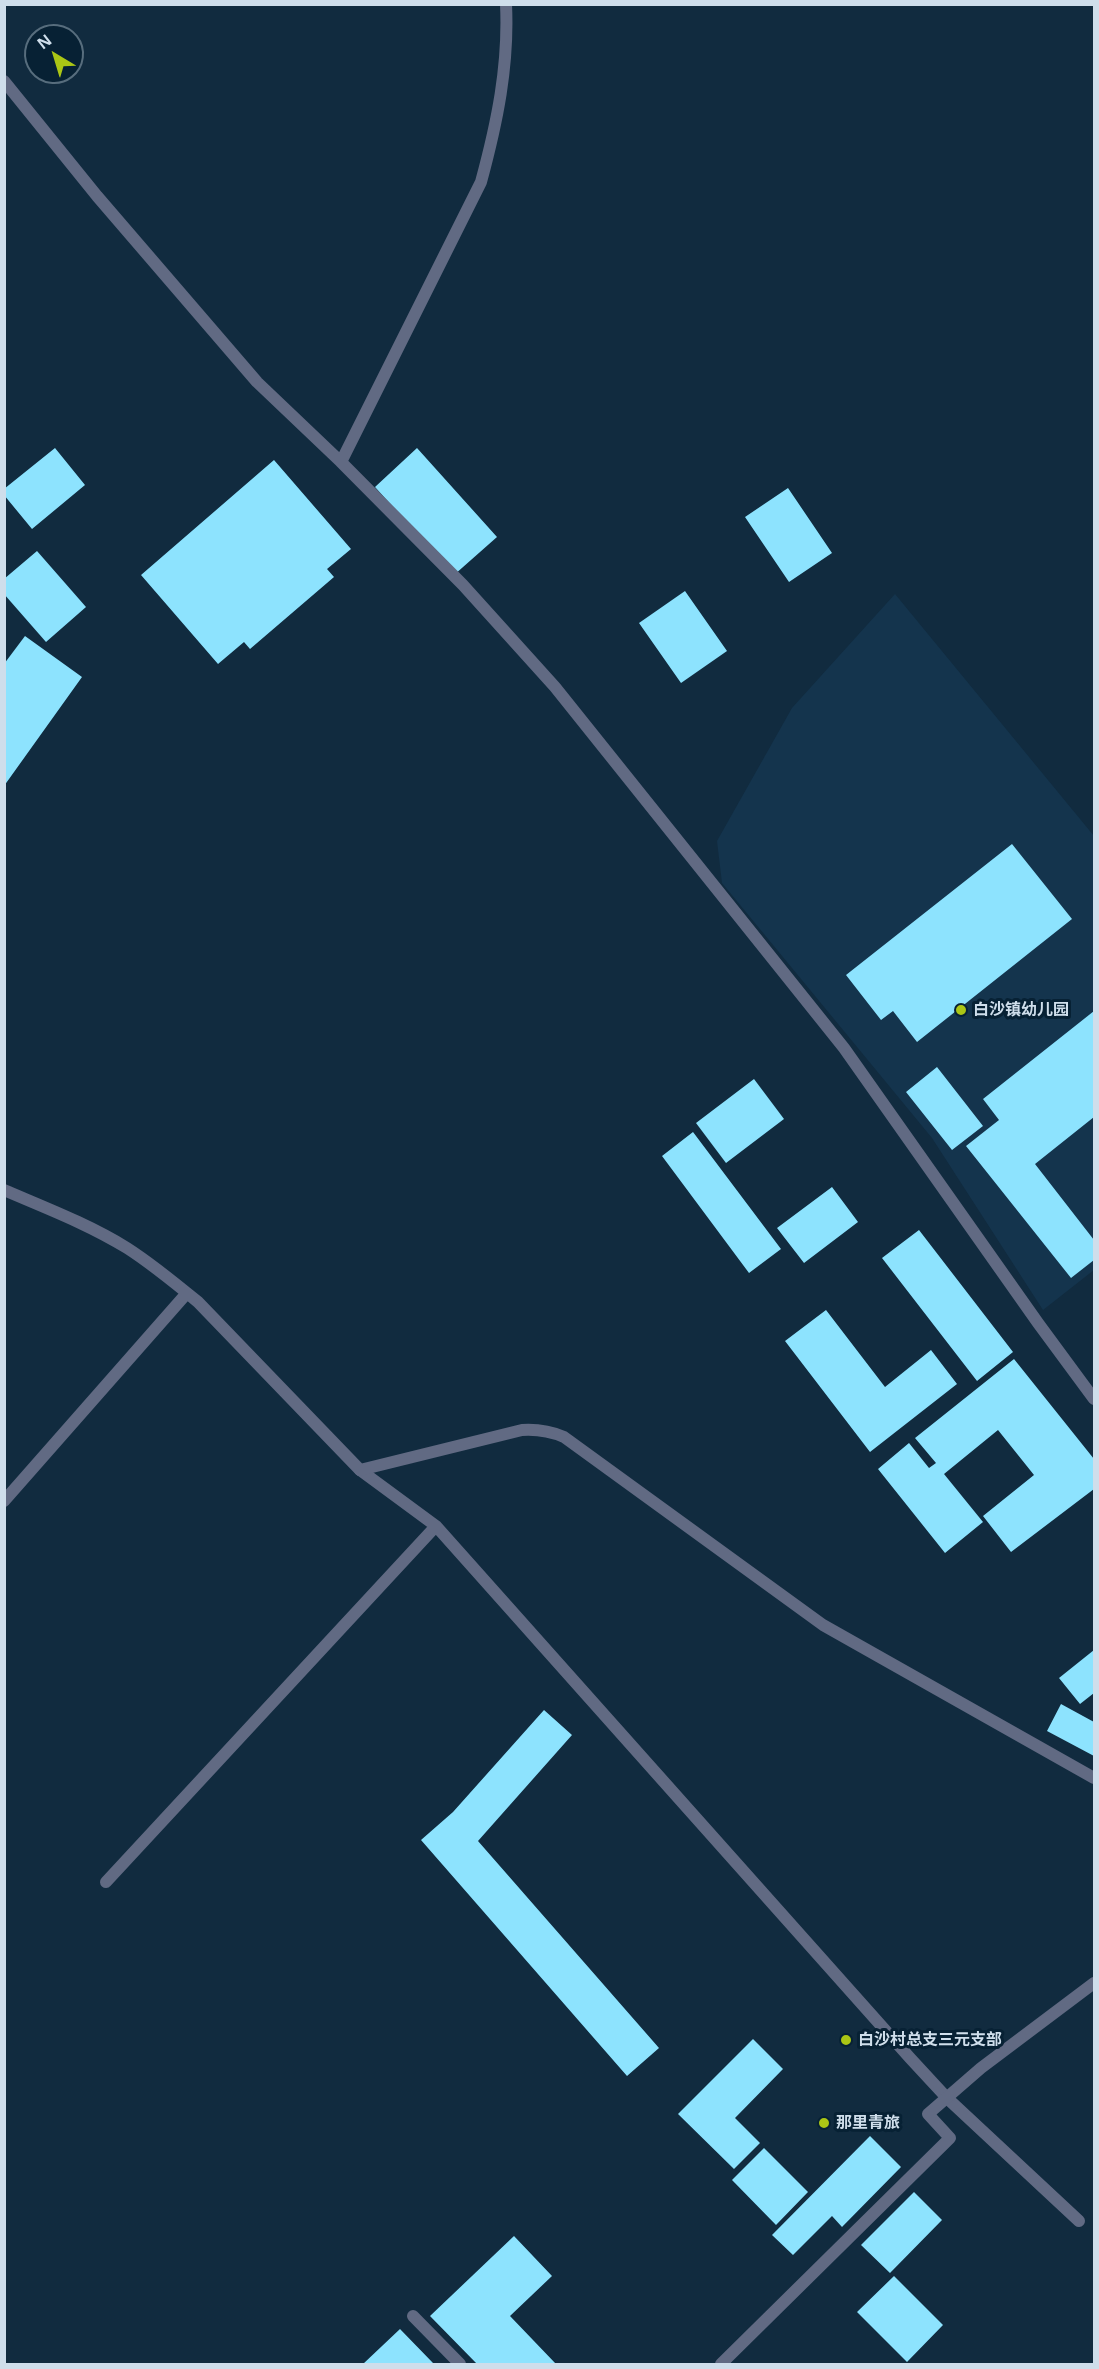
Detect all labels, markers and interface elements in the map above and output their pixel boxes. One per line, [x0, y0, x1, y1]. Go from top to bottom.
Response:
north arrow [24, 24, 84, 84]
text: N [32, 29, 56, 54]
place label: 白沙镇幼儿园 [973, 1000, 1069, 1020]
marker: 白沙镇幼儿园 [954, 1003, 968, 1017]
place label: 白沙村总支三元支部 [858, 2030, 1002, 2050]
marker: 白沙村总支三元支部 [839, 2033, 853, 2047]
place label: 那里青旅 [836, 2113, 900, 2133]
marker: 那里青旅 [817, 2116, 831, 2130]

